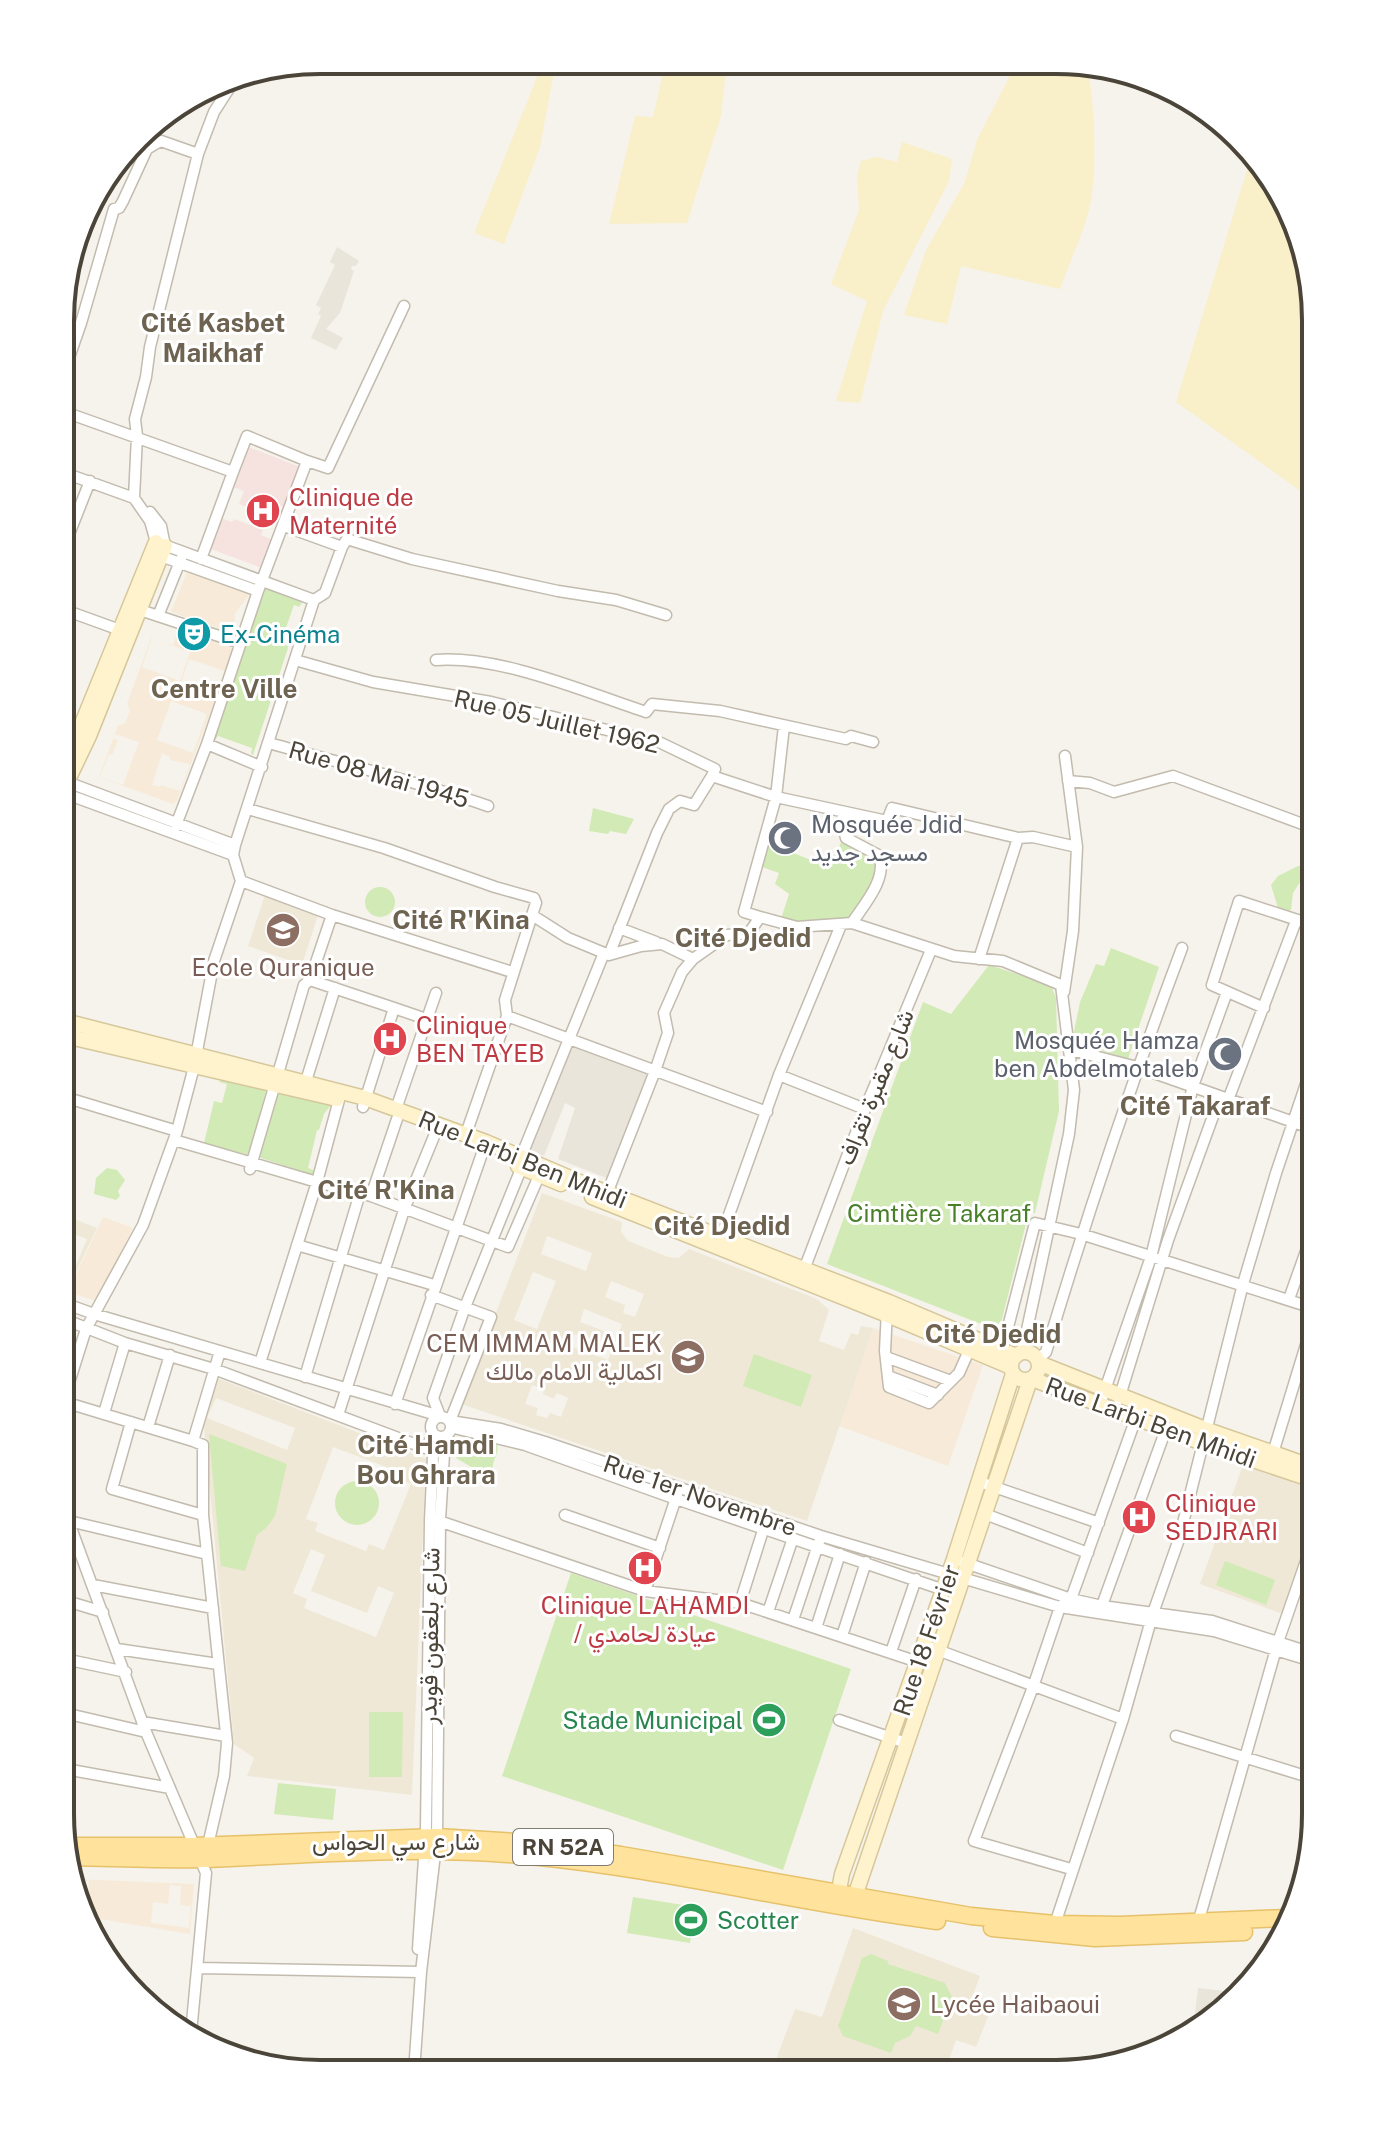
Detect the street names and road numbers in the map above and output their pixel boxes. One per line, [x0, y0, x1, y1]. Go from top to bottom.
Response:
street label: Rue 05 Juillet 1962 [451, 684, 663, 758]
street label: Rue 08 Mai 1945 [286, 735, 472, 813]
street label: شارع مقبرة تقراف [831, 1005, 922, 1170]
street label: Rue Larbi Ben Mhidi [415, 1104, 631, 1214]
street label: Rue Larbi Ben Mhidi [1042, 1371, 1260, 1473]
street label: Rue 1er Novembre [600, 1449, 800, 1541]
street label: شارع بلعقون قويدر [413, 1547, 448, 1726]
street label: Rue 18 Février [887, 1561, 965, 1719]
street label: شارع سي الحواس [312, 1827, 480, 1861]
road number: RN 52A [513, 1829, 613, 1865]

